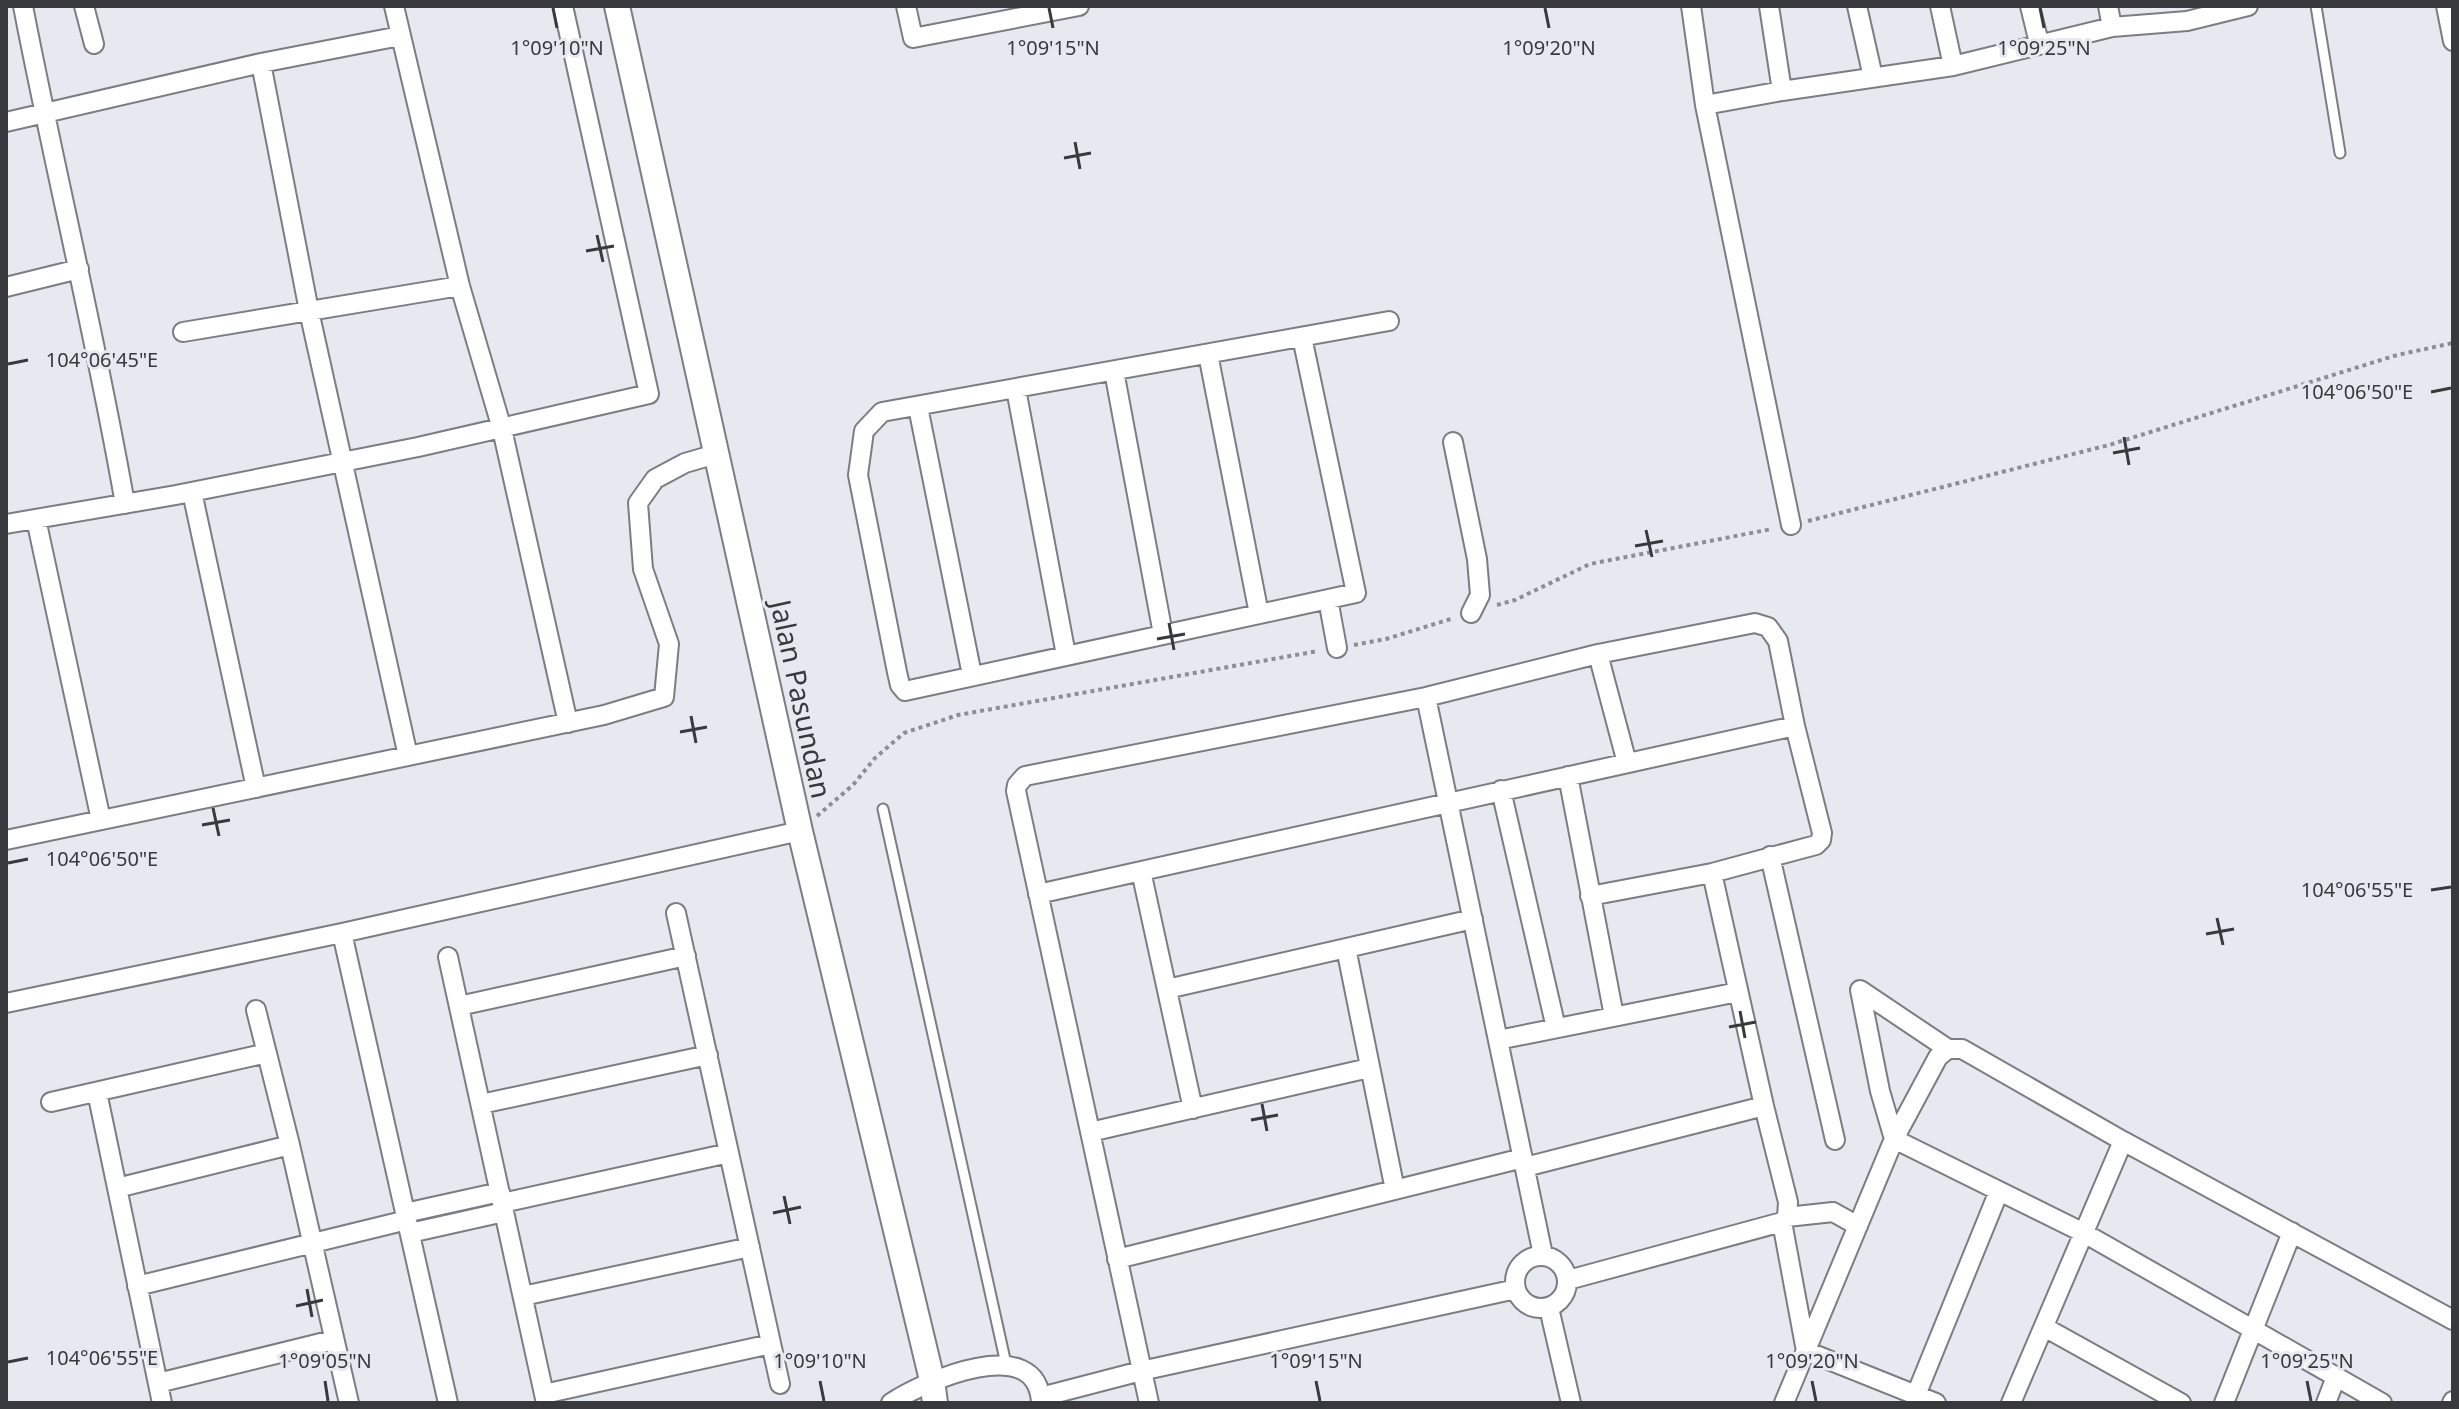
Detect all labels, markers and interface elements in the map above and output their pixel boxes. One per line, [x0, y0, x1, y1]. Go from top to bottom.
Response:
text: 1°09'10"N [510, 34, 604, 61]
text: 1°09'15"N [1006, 34, 1100, 61]
text: 1°09'20"N [1502, 34, 1596, 61]
text: 1°09'25"N [1997, 34, 2091, 61]
text: 104°06'45"E [46, 346, 158, 373]
text: 104°06'50"E [2301, 378, 2413, 405]
street label: Jalan Pasundan [762, 593, 842, 802]
text: 104°06'50"E [46, 845, 158, 872]
text: 104°06'55"E [2301, 876, 2413, 903]
text: 104°06'55"E [46, 1344, 158, 1371]
text: 1°09'05"N [278, 1347, 372, 1374]
text: 1°09'10"N [773, 1347, 867, 1374]
text: 1°09'15"N [1269, 1347, 1363, 1374]
text: 1°09'20"N [1765, 1347, 1859, 1374]
text: 1°09'25"N [2260, 1347, 2354, 1374]

